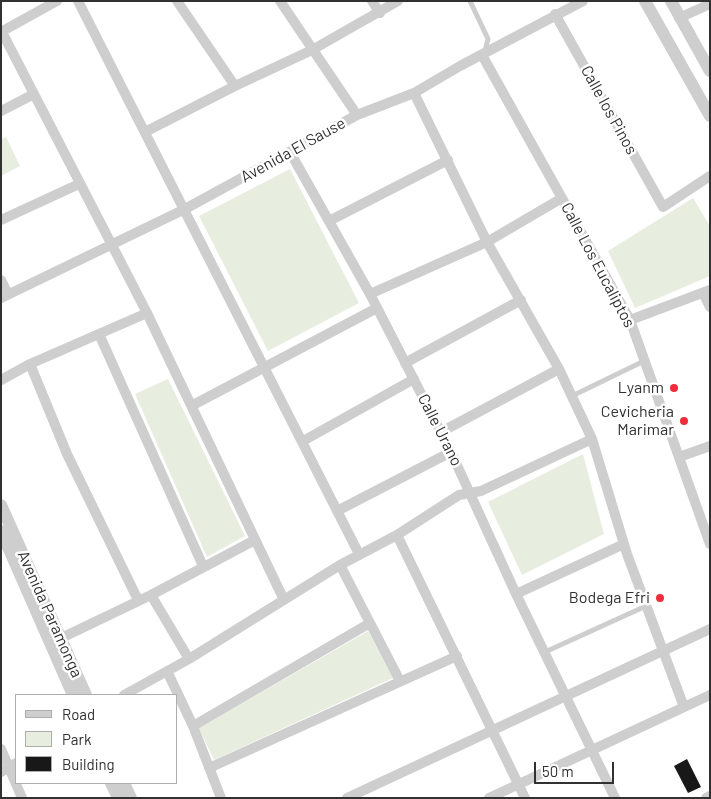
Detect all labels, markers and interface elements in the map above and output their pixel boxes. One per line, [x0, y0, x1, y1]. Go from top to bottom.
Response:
street label: Calle los Pinos [577, 62, 641, 158]
street label: Avenida El Sause [237, 113, 349, 187]
street label: Calle Los Eucaliptos [557, 199, 639, 331]
place label: Lyanm [618, 378, 664, 398]
marker: Lyanm [668, 382, 680, 394]
street label: Calle Urano [414, 391, 466, 469]
place label: Cevicheria Marimar [601, 402, 674, 440]
marker: Cevicheria Marimar [678, 415, 690, 427]
street label: Avenida Paramonga [13, 548, 87, 680]
place label: Bodega Efri [569, 588, 650, 608]
marker: Bodega Efri [654, 592, 666, 604]
legend [15, 694, 178, 784]
text: Road [62, 705, 95, 723]
text: Park [62, 730, 91, 748]
scale bar [536, 752, 616, 784]
text: Building [62, 755, 115, 773]
text: 50 m [542, 762, 574, 780]

